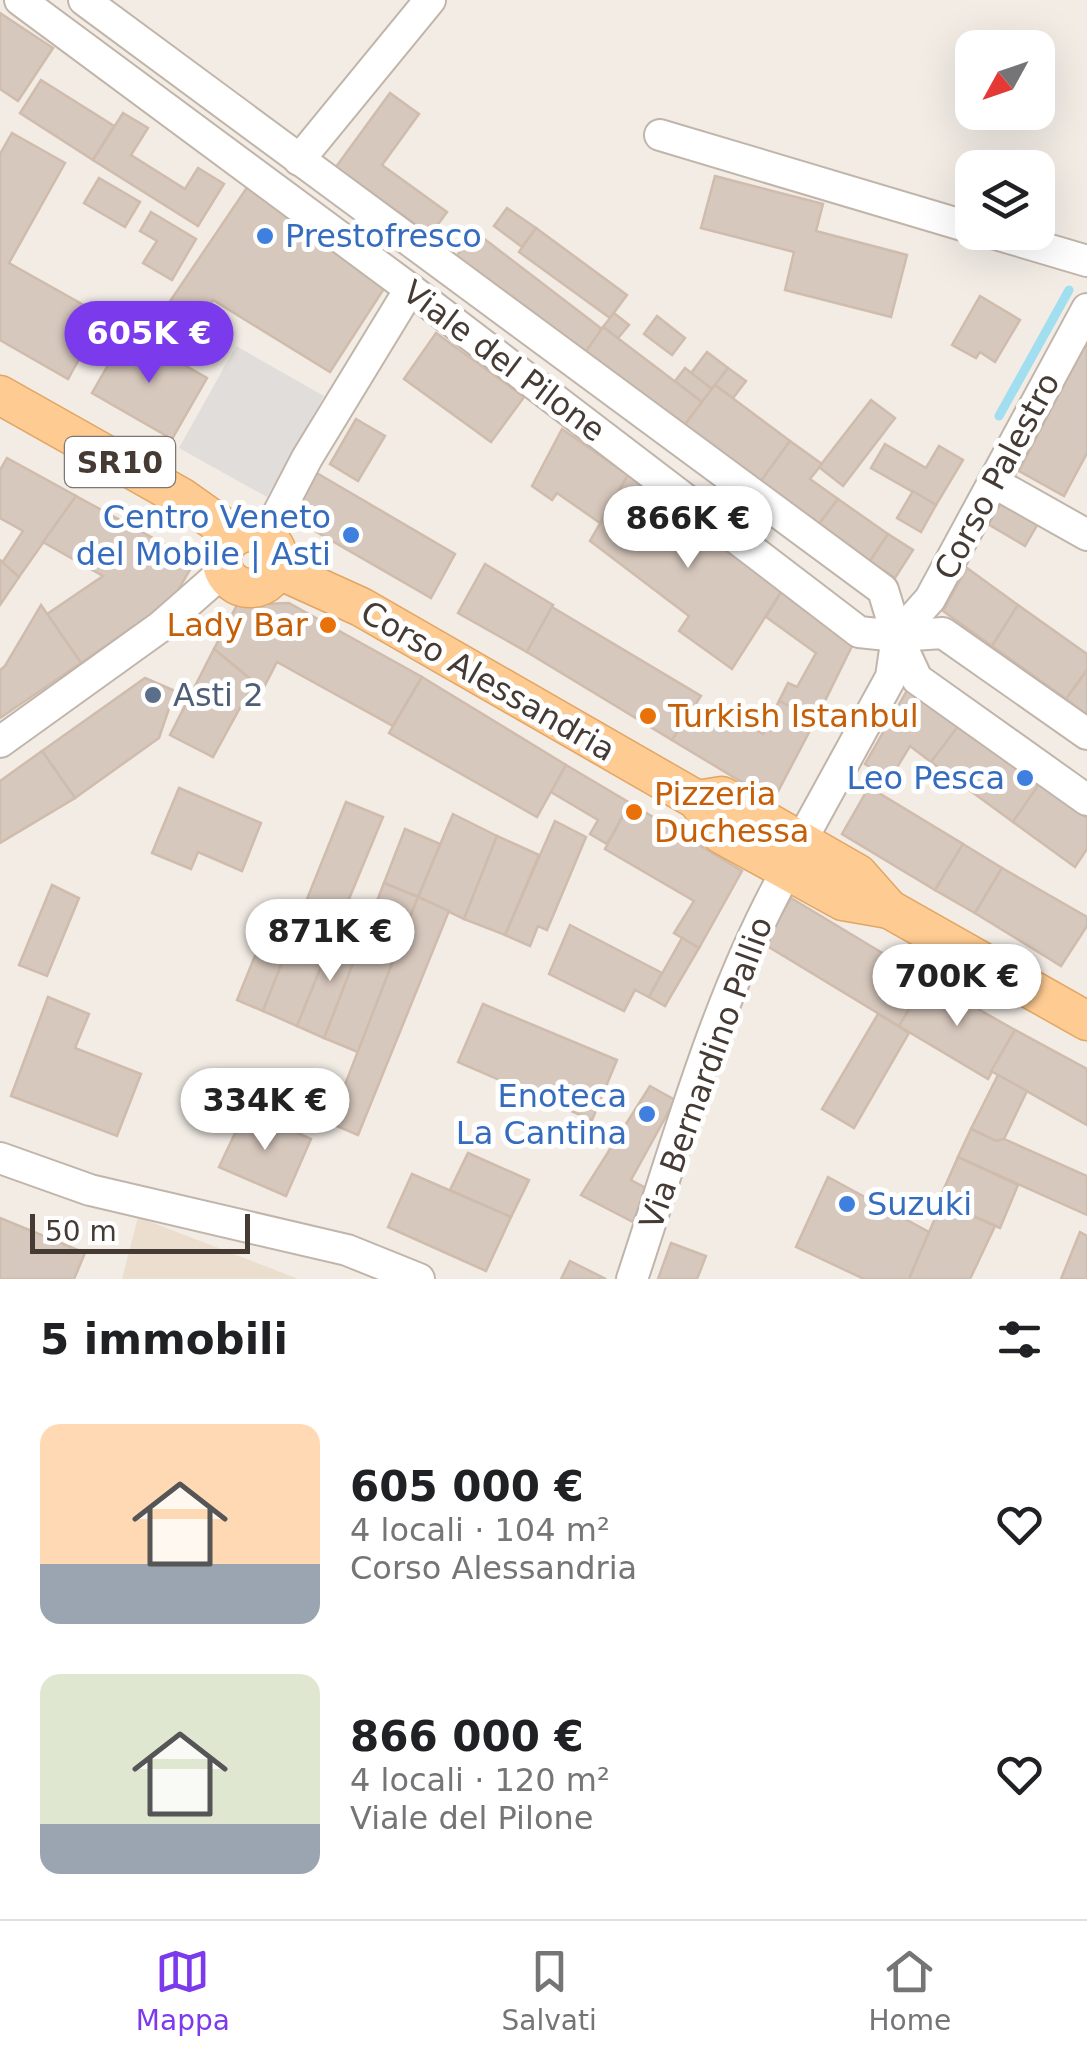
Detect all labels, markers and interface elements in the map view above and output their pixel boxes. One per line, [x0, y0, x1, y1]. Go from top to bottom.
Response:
north arrow [955, 30, 1055, 130]
map controls [955, 30, 1055, 250]
button: layers [955, 150, 1055, 250]
place label: Prestofresco [285, 217, 482, 255]
marker: Prestofresco [254, 225, 276, 247]
street label: Viale del Pilone [395, 273, 613, 449]
pin: 605K € [68, 301, 230, 386]
text: 605K € [87, 314, 212, 352]
street label: Corso Palestro [927, 366, 1067, 586]
road number: SR10 [65, 437, 175, 487]
pin: 866K € [607, 486, 769, 571]
place label: Centro Veneto del Mobile | Asti [76, 498, 331, 573]
text: 866K € [626, 499, 751, 537]
marker: Centro Veneto del Mobile | Asti [340, 524, 362, 546]
street label: Corso Alessandria [354, 593, 622, 769]
place label: Lady Bar [166, 606, 309, 644]
marker: Lady Bar [317, 614, 339, 636]
place label: Asti 2 [173, 676, 264, 714]
marker: Asti 2 [142, 684, 164, 706]
place label: Turkish Istanbul [667, 697, 919, 735]
marker: Turkish Istanbul [637, 705, 659, 727]
place label: Leo Pesca [847, 759, 1005, 797]
marker: Leo Pesca [1014, 767, 1036, 789]
place label: Pizzeria Duchessa [654, 775, 809, 850]
marker: Pizzeria Duchessa [623, 801, 645, 823]
pin: 871K € [249, 899, 411, 984]
text: 871K € [268, 912, 393, 950]
street label: Via Bernardino Pallio [632, 912, 780, 1234]
pin: 700K € [876, 944, 1038, 1029]
text: 700K € [895, 957, 1020, 995]
pin: 334K € [184, 1068, 346, 1153]
place label: Enoteca La Cantina [456, 1077, 627, 1152]
text: 334K € [203, 1081, 328, 1119]
marker: Enoteca La Cantina [636, 1103, 658, 1125]
place label: Suzuki [867, 1185, 972, 1223]
marker: Suzuki [836, 1193, 858, 1215]
scale bar [30, 1209, 250, 1254]
text: 50 m [45, 1215, 117, 1248]
icon: filters [992, 1312, 1047, 1367]
text: 5 immobili [40, 1315, 288, 1364]
text: 605 000 € [350, 1462, 584, 1511]
icon: home [120, 1464, 240, 1584]
icon: heart [992, 1497, 1047, 1552]
text: 4 locali · 104 m² [350, 1511, 610, 1549]
text: Corso Alessandria [350, 1549, 637, 1587]
text: 866 000 € [350, 1712, 584, 1761]
icon: home [120, 1714, 240, 1834]
icon: heart [992, 1747, 1047, 1802]
text: 4 locali · 120 m² [350, 1761, 610, 1799]
text: Viale del Pilone [350, 1799, 593, 1837]
tab: Mappa [136, 1944, 230, 2037]
tab: Salvati [502, 1944, 597, 2037]
tab: Home [868, 1944, 951, 2037]

